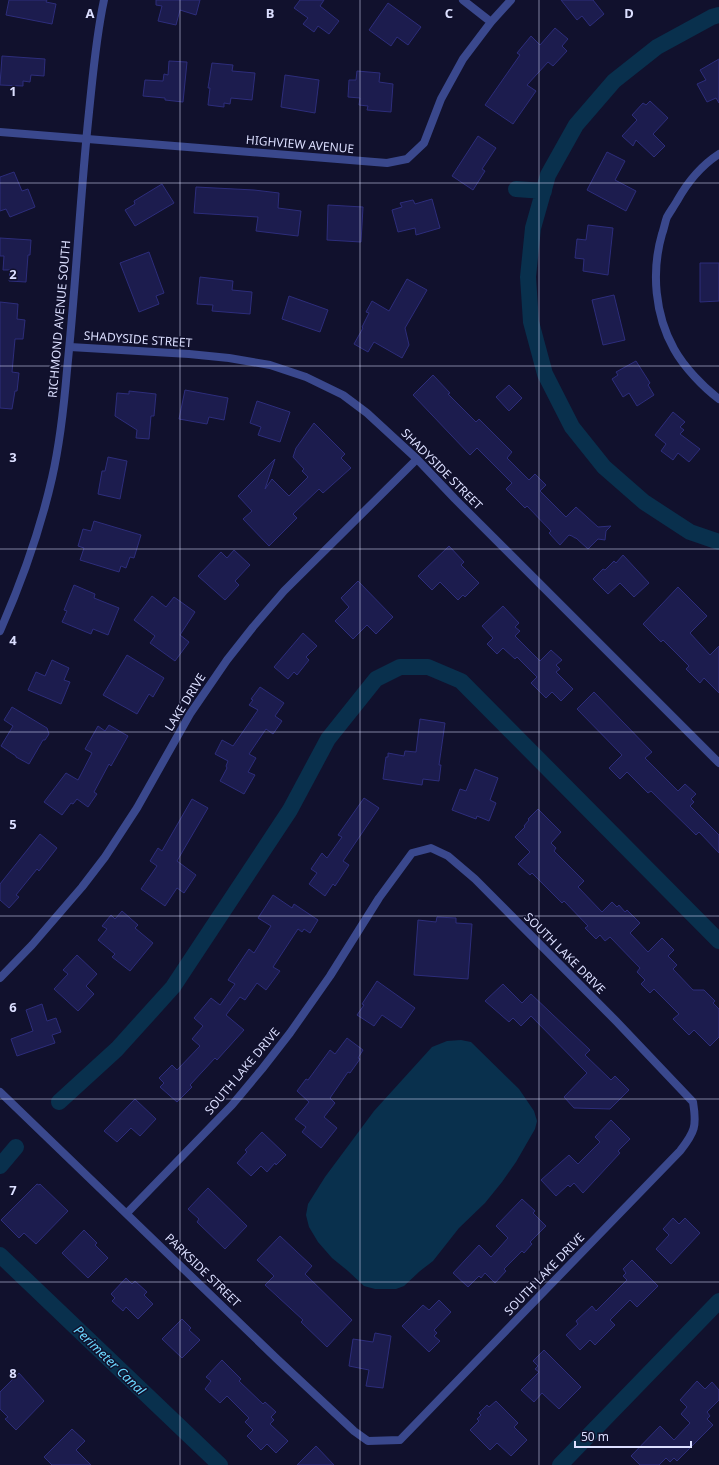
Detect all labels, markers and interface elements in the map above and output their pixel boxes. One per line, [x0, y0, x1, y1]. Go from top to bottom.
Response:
text: A [86, 4, 95, 22]
text: B [266, 4, 274, 22]
text: C [445, 4, 453, 22]
text: D [624, 4, 634, 22]
text: 1 [9, 82, 17, 100]
street label: HIGHVIEW AVENUE [245, 131, 355, 157]
street label: RICHMOND AVENUE SOUTH [44, 239, 74, 399]
text: 2 [9, 265, 17, 283]
street label: SHADYSIDE STREET [83, 327, 193, 351]
street label: SHADYSIDE STREET [398, 425, 487, 514]
text: 3 [9, 448, 17, 466]
text: 4 [9, 631, 17, 649]
street label: LAKE DRIVE [160, 670, 210, 734]
text: 5 [9, 815, 17, 833]
street label: SOUTH LAKE DRIVE [521, 909, 609, 997]
text: 6 [9, 998, 17, 1016]
street label: SOUTH LAKE DRIVE [201, 1024, 283, 1118]
text: 7 [9, 1181, 17, 1199]
street label: PARKSIDE STREET [161, 1229, 245, 1311]
street label: SOUTH LAKE DRIVE [500, 1229, 588, 1319]
water label: Perimeter Canal [70, 1321, 150, 1399]
text: 8 [9, 1364, 17, 1382]
scale bar [575, 1423, 691, 1449]
text: 50 m [581, 1428, 609, 1445]

